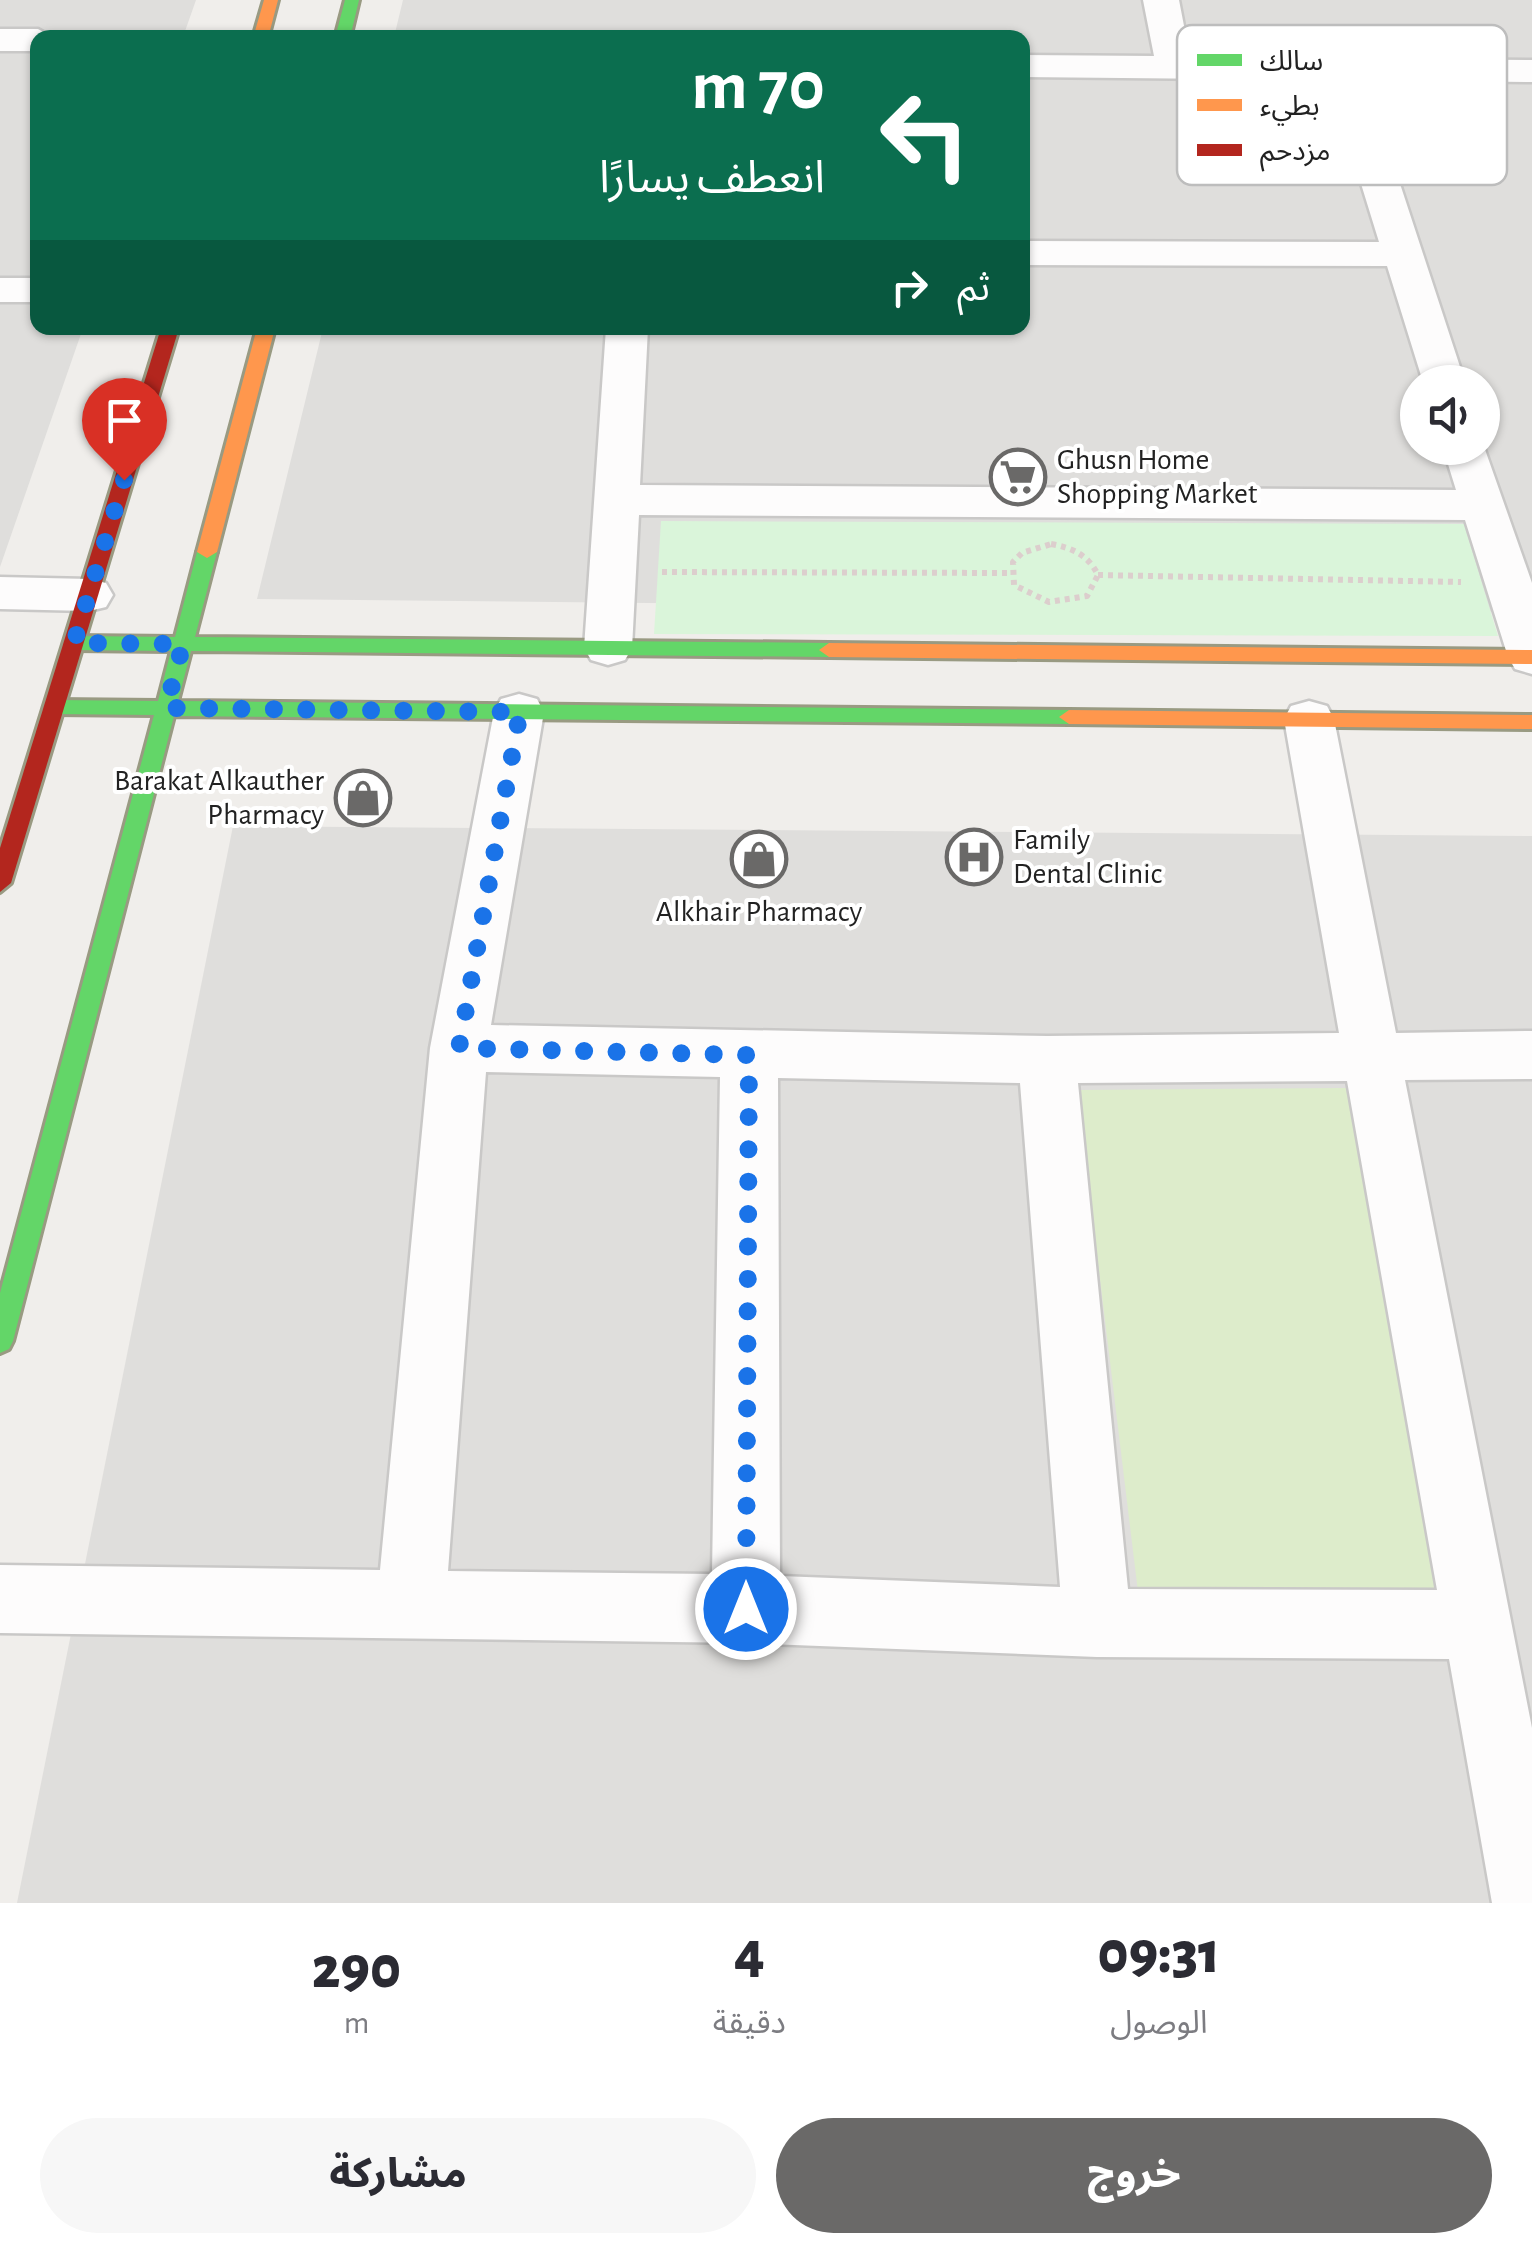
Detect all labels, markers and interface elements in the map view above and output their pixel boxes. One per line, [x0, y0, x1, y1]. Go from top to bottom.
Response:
legend [1177, 25, 1507, 185]
text: سالك [1260, 48, 1323, 76]
text: 70 m [691, 52, 825, 122]
icon: left [860, 70, 990, 200]
text: بطيء [1260, 93, 1320, 126]
text: مزدحم [1260, 138, 1331, 172]
text: انعطف يسارًا [599, 156, 825, 201]
icon: right [882, 260, 937, 315]
text: ثم [957, 270, 990, 308]
map controls [1400, 365, 1500, 465]
button: sound [1400, 365, 1500, 465]
pin [82, 378, 167, 481]
icon: arrive [97, 393, 152, 448]
place label: Ghusn Home Shopping Market [1057, 445, 1258, 509]
supermarket icon: Ghusn Home Shopping Market [988, 447, 1048, 507]
place label: Barakat Alkauther Pharmacy [114, 766, 324, 830]
shop icon: Barakat Alkauther Pharmacy [333, 768, 393, 828]
place label: Family Dental Clinic [1013, 825, 1162, 889]
hospital icon: Family Dental Clinic [944, 827, 1004, 887]
shop icon: Alkhair Pharmacy [729, 829, 789, 889]
place label: Alkhair Pharmacy [656, 897, 862, 927]
position arrow [694, 1557, 798, 1661]
text: 4 [734, 1924, 765, 1984]
text: 09:31 [1098, 1924, 1220, 1984]
text: 290 [312, 1939, 401, 1999]
text: m [344, 2007, 369, 2039]
text: دقيقة [713, 2007, 786, 2039]
text: الوصول [1110, 2007, 1208, 2039]
button: مشاركة [40, 2118, 756, 2233]
button: خروج [776, 2118, 1492, 2233]

